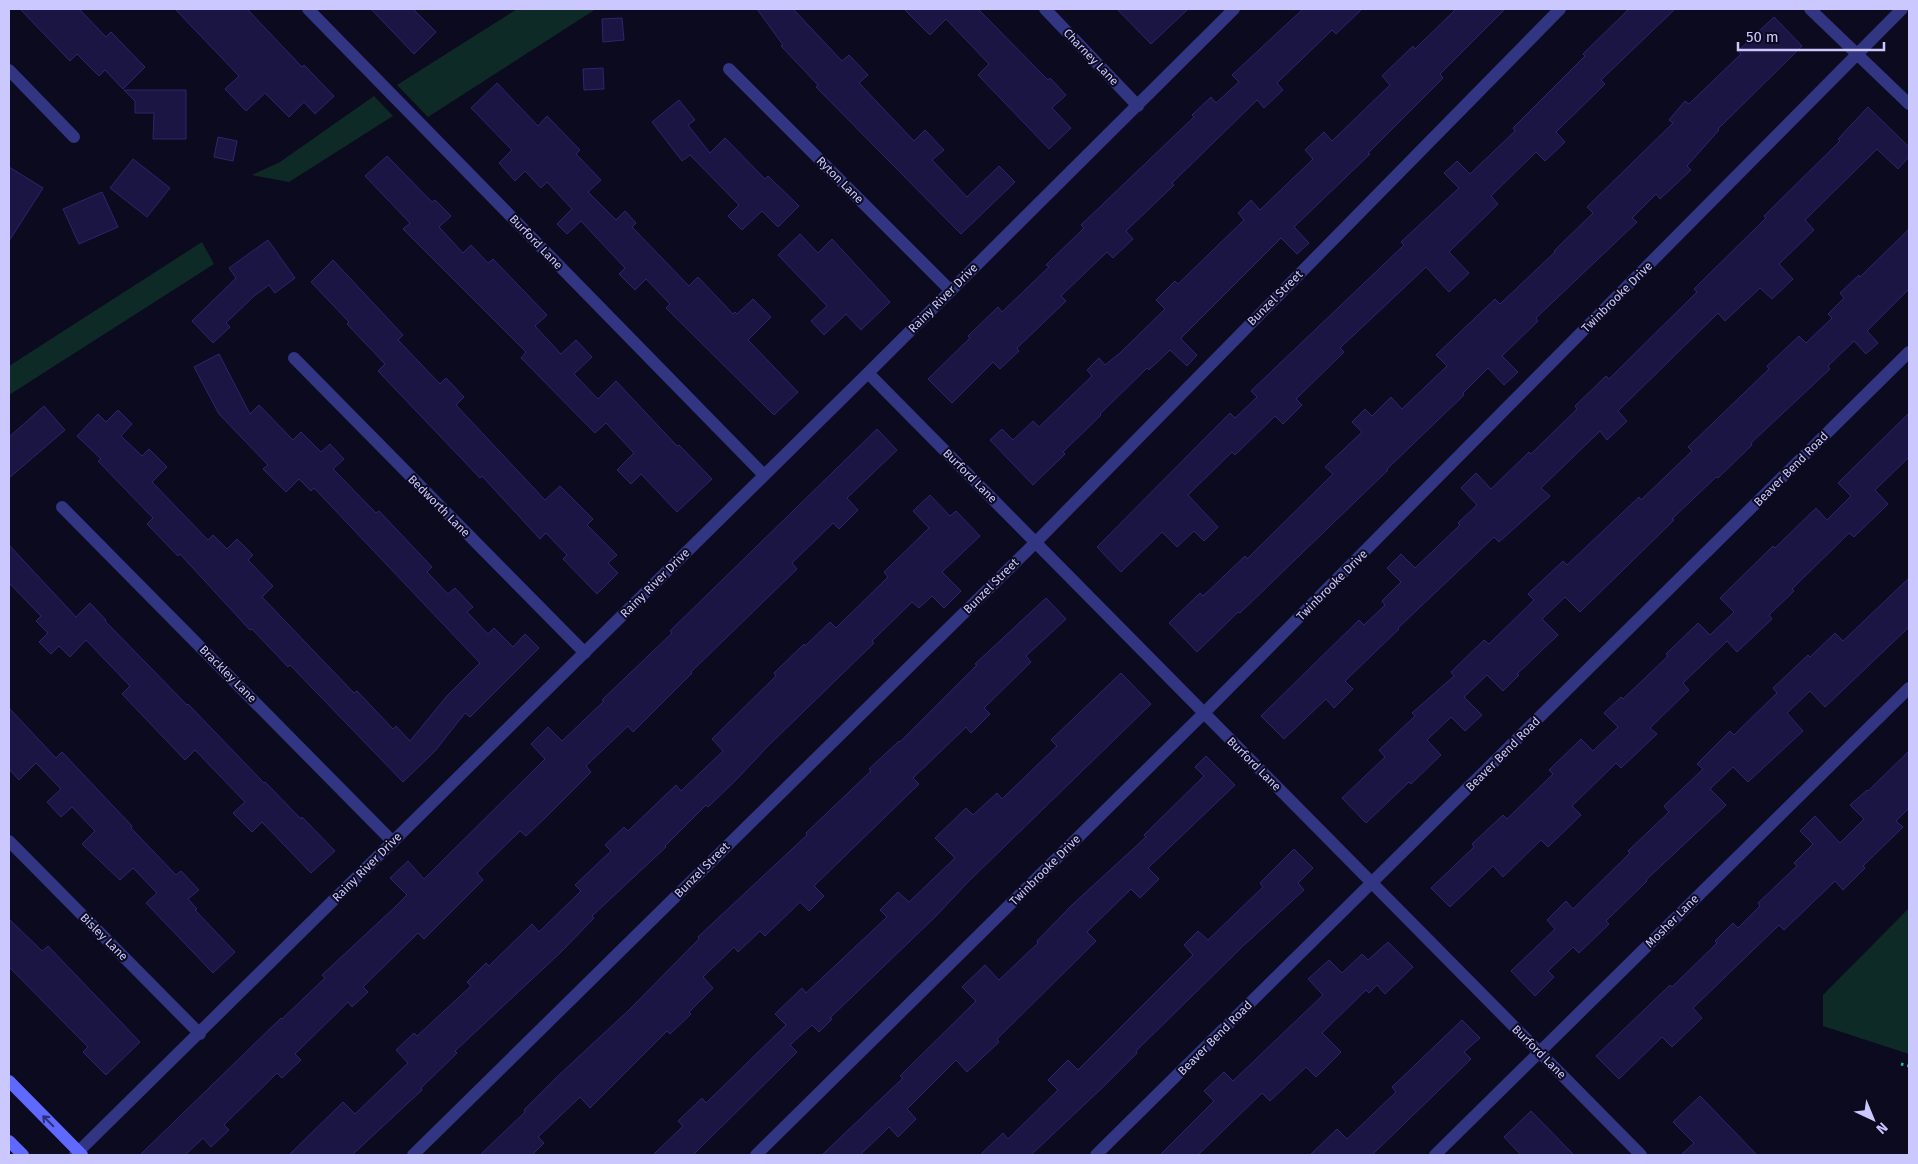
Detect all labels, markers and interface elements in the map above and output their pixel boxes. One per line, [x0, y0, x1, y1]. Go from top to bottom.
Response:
scale bar [1738, 20, 1884, 52]
street label: Charney Lane [1060, 26, 1122, 88]
text: 50 m [1746, 28, 1779, 46]
street label: Ryton Lane [814, 154, 866, 206]
street label: Burford Lane [507, 212, 565, 272]
street label: Twinbrooke Drive [1579, 259, 1655, 335]
street label: Rainy River Drive [905, 260, 981, 336]
street label: Bunzel Street [1245, 267, 1306, 328]
street label: Beaver Bend Road [1751, 429, 1831, 509]
street label: Burford Lane [940, 446, 1000, 506]
street label: Bedworth Lane [405, 472, 473, 540]
street label: Rainy River Drive [617, 545, 693, 621]
street label: Twinbrooke Drive [1294, 547, 1370, 623]
street label: Bunzel Street [961, 555, 1022, 616]
street label: Brackley Lane [197, 643, 259, 705]
street label: Beaver Bend Road [1463, 714, 1543, 794]
street label: Burford Lane [1224, 734, 1284, 794]
street label: Rainy River Drive [329, 829, 405, 905]
street label: Twinbrooke Drive [1007, 832, 1083, 908]
street label: Bunzel Street [672, 839, 733, 900]
street label: Mosher Lane [1643, 892, 1701, 950]
street label: Bisley Lane [77, 910, 131, 964]
street label: Beaver Bend Road [1175, 998, 1255, 1078]
street label: Burford Lane [1509, 1022, 1569, 1082]
north arrow [1848, 1094, 1898, 1144]
one-way arrow [42, 1114, 54, 1127]
text: N [1872, 1119, 1891, 1137]

